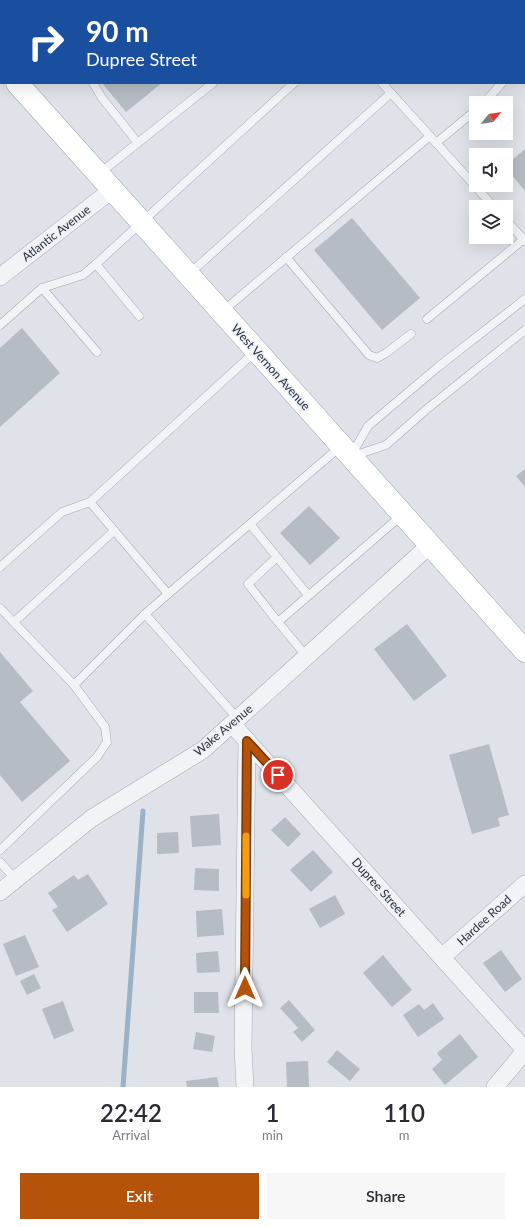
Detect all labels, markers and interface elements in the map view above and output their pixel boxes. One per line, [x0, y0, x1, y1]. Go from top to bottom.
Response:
text: 90 m [86, 14, 149, 48]
icon: right [20, 16, 72, 68]
text: Dupree Street [86, 48, 197, 70]
north arrow [469, 96, 513, 140]
map controls [469, 96, 513, 244]
button: sound [469, 148, 513, 192]
button: layers [469, 200, 513, 244]
street label: Atlantic Avenue [19, 202, 93, 264]
street label: West Vernon Avenue [228, 321, 314, 413]
street label: Wake Avenue [191, 701, 255, 759]
pin [261, 758, 295, 792]
icon: arrive [267, 764, 289, 786]
street label: Dupree Street [349, 855, 410, 920]
street label: Hardee Road [454, 892, 514, 948]
position arrow [224, 967, 266, 1009]
text: 22:42 [100, 1098, 162, 1127]
text: 1 [266, 1098, 279, 1127]
text: 110 [383, 1098, 425, 1127]
text: Arrival [112, 1127, 150, 1143]
text: min [262, 1127, 283, 1143]
text: m [399, 1127, 409, 1143]
button: Exit [20, 1173, 259, 1219]
button: Share [267, 1173, 505, 1219]

